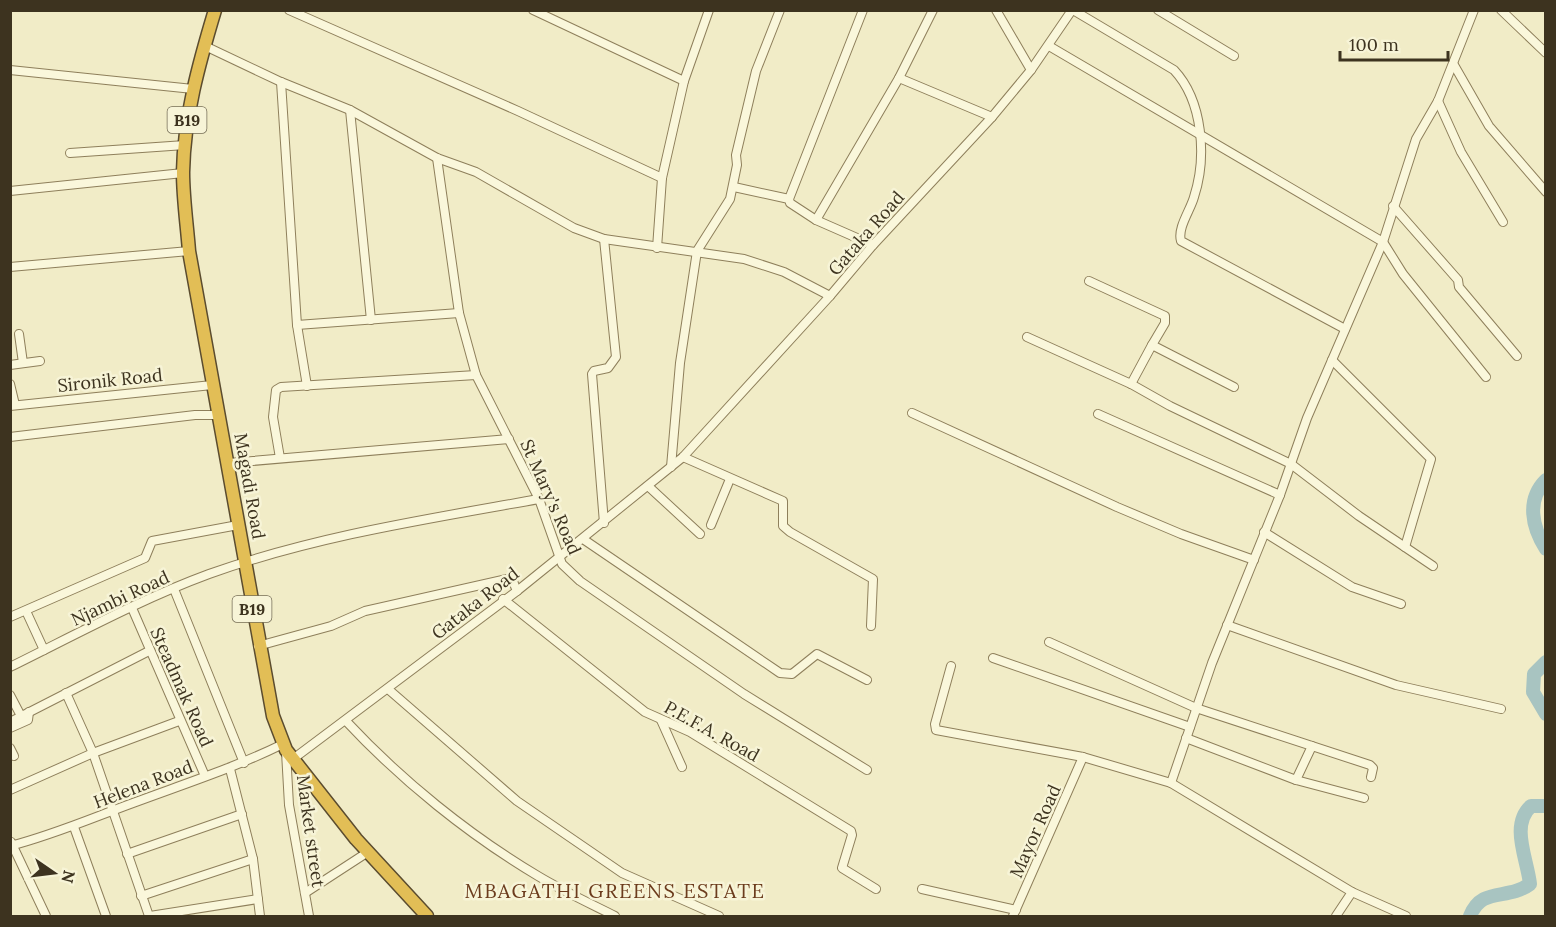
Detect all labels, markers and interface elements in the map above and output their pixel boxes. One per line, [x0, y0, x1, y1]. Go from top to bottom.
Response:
scale bar [1340, 24, 1448, 62]
text: 100 m [1349, 33, 1399, 56]
road number: B19 [168, 107, 207, 133]
street label: Gataka Road [823, 186, 909, 280]
street label: Sironik Road [56, 363, 164, 397]
street label: Magadi Road [229, 431, 271, 541]
street label: St Mary's Road [515, 436, 587, 558]
street label: Gataka Road [427, 562, 523, 644]
street label: Njambi Road [67, 565, 173, 631]
road number: B19 [232, 596, 272, 622]
street label: Steadmak Road [145, 624, 219, 751]
street label: P.E.F.A. Road [660, 695, 764, 767]
street label: Helena Road [90, 754, 196, 814]
street label: Market street [292, 773, 330, 889]
street label: Mayor Road [1004, 781, 1066, 881]
north arrow [24, 843, 84, 903]
text: N [57, 868, 80, 885]
district label: MBAGATHI GREENS ESTATE [464, 878, 766, 903]

